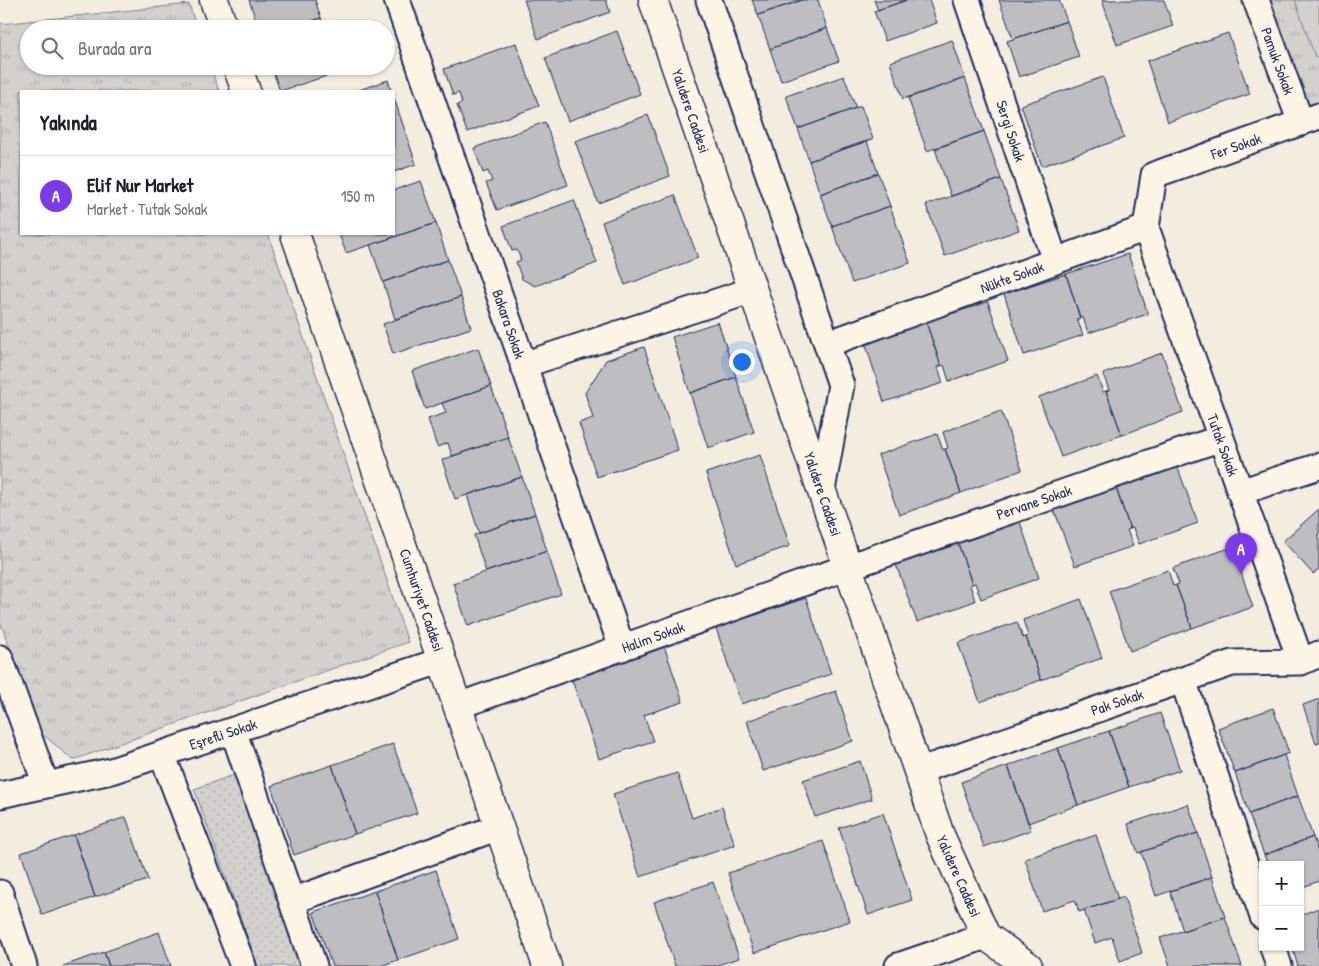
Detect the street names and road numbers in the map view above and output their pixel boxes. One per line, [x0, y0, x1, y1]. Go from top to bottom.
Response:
street label: Pamuk Sokak [1256, 24, 1300, 98]
street label: Yalıdere Caddesi [667, 66, 715, 156]
street label: Sergi Sokak [991, 98, 1031, 164]
street label: Fer Sokak [1207, 128, 1264, 165]
street label: Nükte Sokak [977, 256, 1047, 298]
street label: Bakara Sokak [487, 287, 531, 361]
street label: Tutak Sokak [1202, 411, 1244, 479]
street label: Yalıdere Caddesi [799, 449, 847, 539]
street label: Pervane Sokak [994, 479, 1074, 525]
street label: Cumhuriyet Caddesi [395, 546, 449, 654]
street label: Halim Sokak [619, 616, 687, 658]
street label: Pak Sokak [1088, 683, 1146, 721]
street label: Eşrefli Sokak [187, 713, 259, 755]
street label: Yalıdere Caddesi [932, 832, 986, 920]

